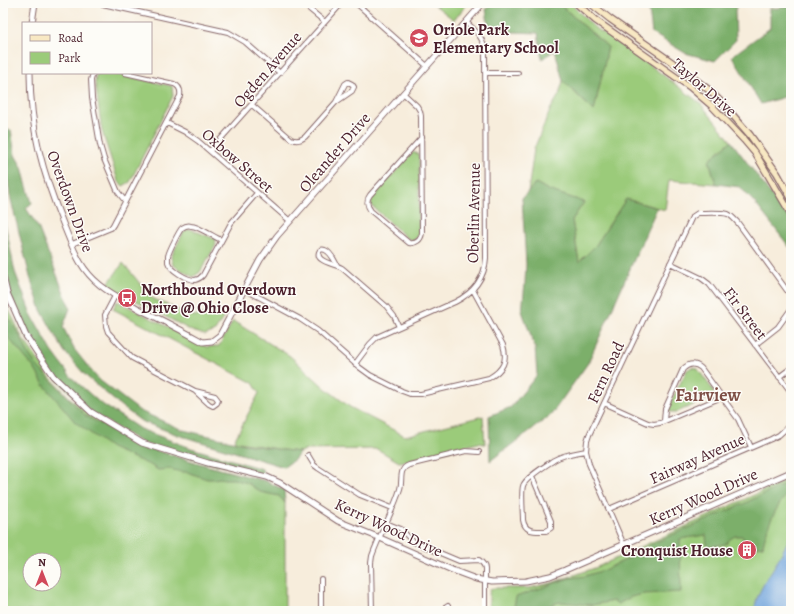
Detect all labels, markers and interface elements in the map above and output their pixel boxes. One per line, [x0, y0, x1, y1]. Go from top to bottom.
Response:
place label: Oriole Park Elementary School [433, 19, 559, 59]
legend [22, 22, 152, 74]
street label: Ogden Avenue [228, 27, 307, 113]
school or university icon: Oriole Park Elementary School [408, 27, 430, 49]
text: Road [58, 30, 84, 46]
text: Park [58, 50, 81, 66]
street label: Taylor Drive [667, 53, 741, 122]
street label: Oleander Drive [294, 108, 376, 197]
street label: Oxbow Street [197, 123, 278, 198]
street label: Overdown Drive [41, 147, 99, 255]
street label: Oberlin Avenue [462, 163, 486, 263]
place label: Northbound Overdown Drive @ Ohio Close [141, 279, 296, 319]
street label: Fir Street [718, 283, 772, 345]
bus stop icon: Northbound Overdown Drive @ Ohio Close [116, 287, 138, 309]
street label: Fern Road [582, 337, 630, 407]
district label: Fairview [675, 383, 742, 407]
street label: Fairway Avenue [646, 428, 748, 490]
street label: Kerry Wood Drive [646, 463, 761, 531]
street label: Kerry Wood Drive [331, 493, 446, 563]
building icon: Cronquist House [736, 539, 758, 561]
place label: Cronquist House [621, 540, 733, 562]
north arrow [22, 552, 62, 592]
text: N [38, 555, 46, 570]

